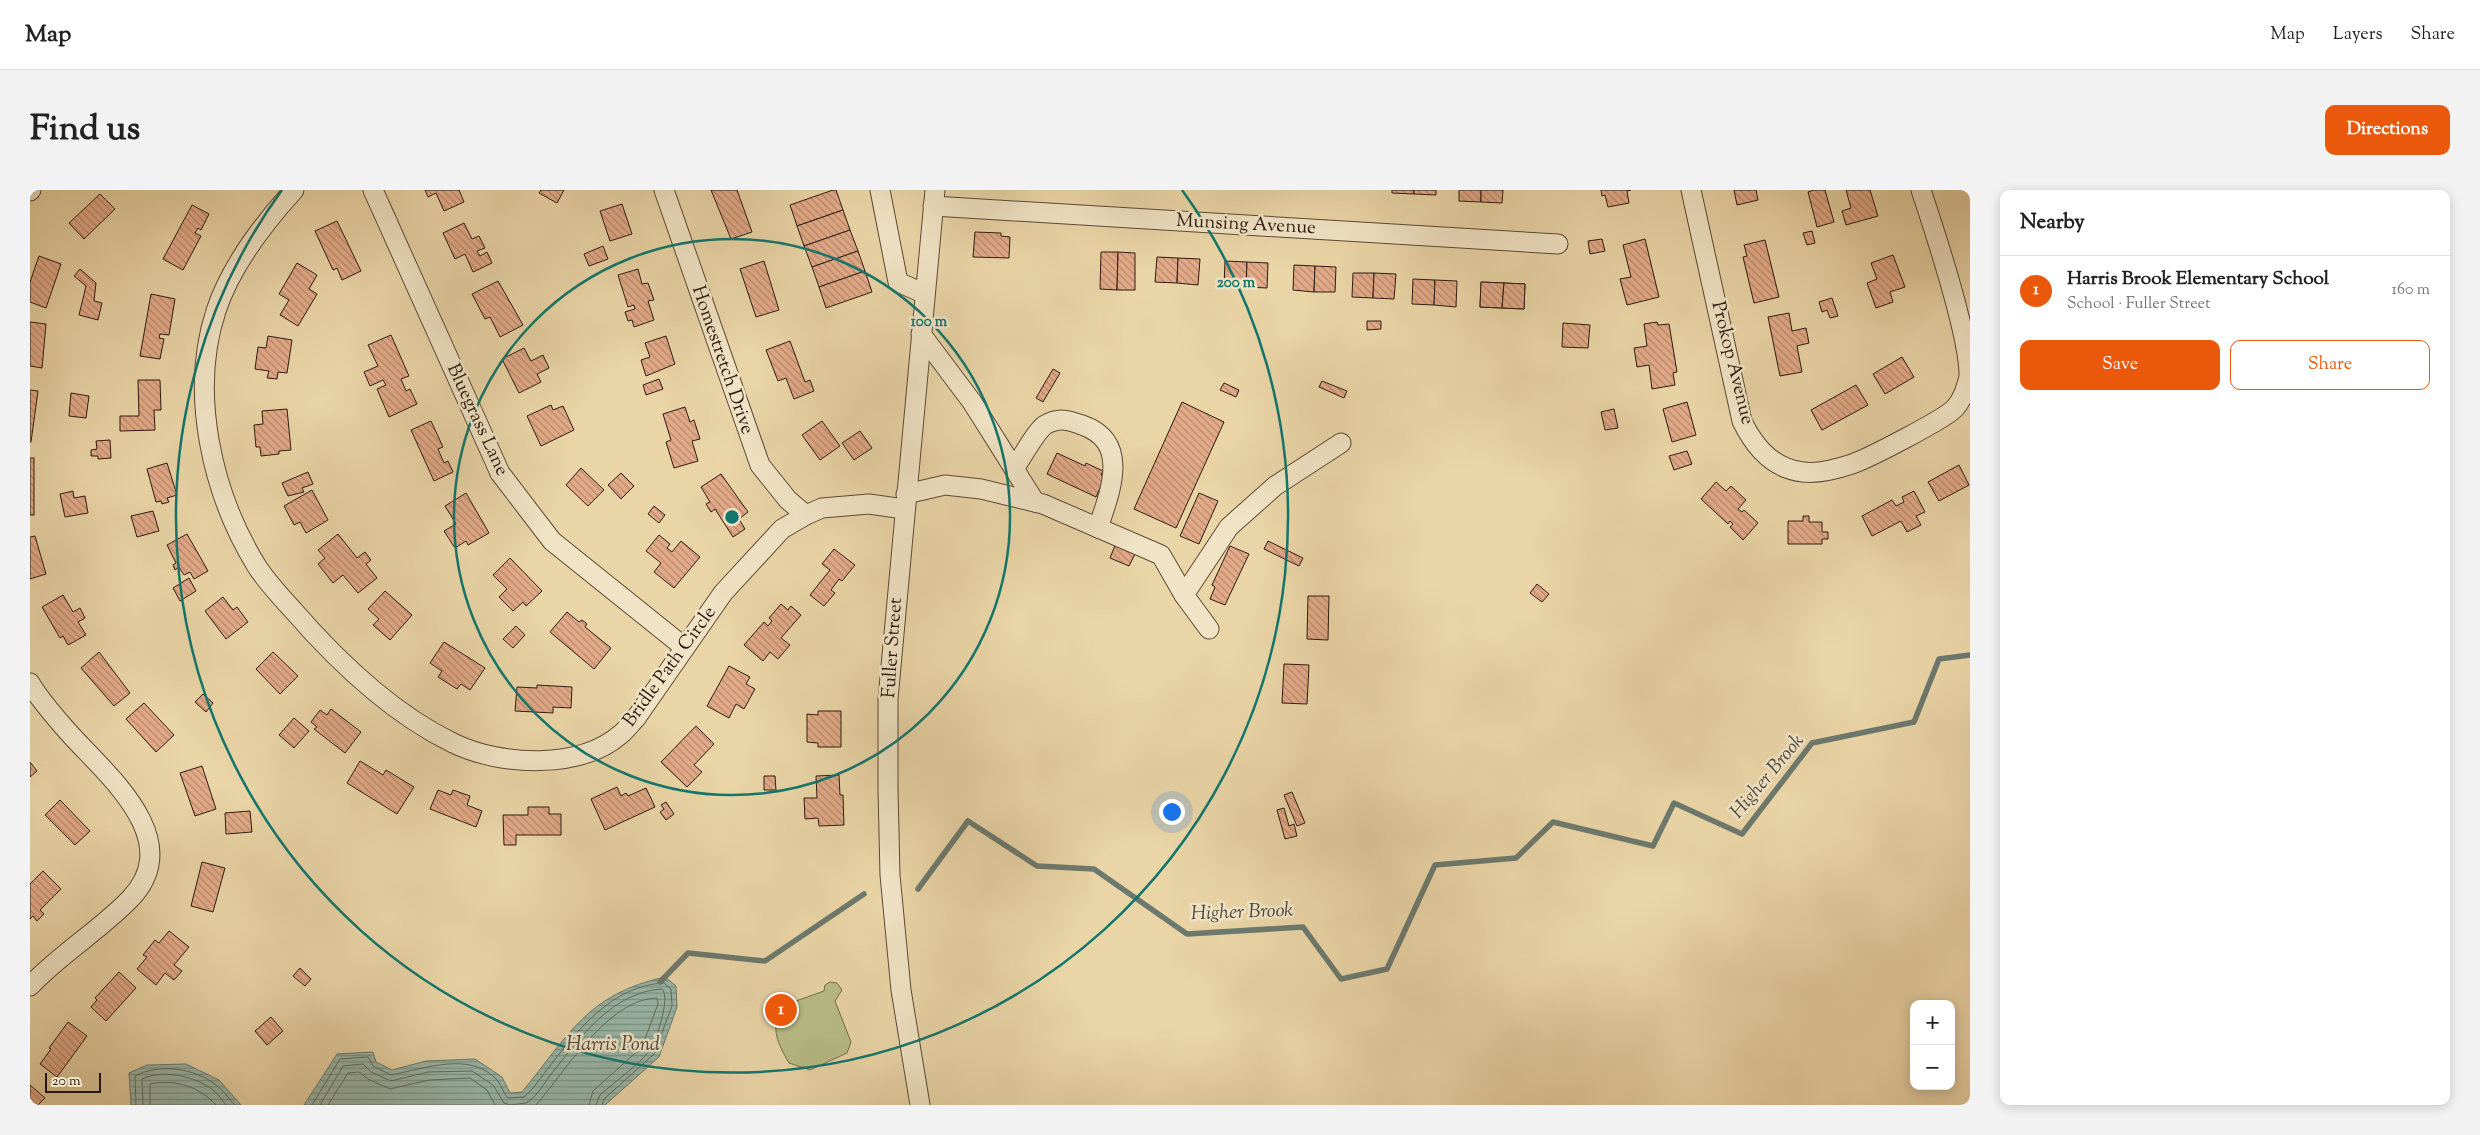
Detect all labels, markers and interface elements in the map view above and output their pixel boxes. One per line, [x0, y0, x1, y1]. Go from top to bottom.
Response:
text: Map [25, 18, 71, 52]
text: Map [2270, 22, 2305, 48]
text: Layers [2333, 22, 2383, 48]
text: Share [2411, 22, 2455, 48]
text: Find us [30, 105, 140, 156]
button: Directions [2325, 105, 2450, 155]
street label: Munsing Avenue [1175, 208, 1317, 242]
text: Nearby [2020, 208, 2085, 238]
text: Harris Brook Elementary School [2067, 266, 2329, 293]
text: 200 m [1217, 273, 1256, 294]
text: 1 [2033, 279, 2039, 302]
text: 160 m [2392, 279, 2430, 302]
street label: Homestretch Drive [684, 282, 760, 438]
text: School · Fuller Street [2067, 293, 2210, 316]
street label: Prokop Avenue [1704, 299, 1760, 428]
text: 100 m [911, 312, 948, 333]
button: Save [2020, 340, 2220, 390]
button: Share [2230, 340, 2430, 390]
street label: Bluegrass Lane [439, 359, 515, 481]
centre of rings [723, 508, 741, 526]
street label: Fuller Street [876, 596, 910, 699]
street label: Bridle Path Circle [617, 601, 723, 733]
water label: Higher Brook [1724, 728, 1812, 826]
your location [1159, 799, 1185, 825]
water label: Higher Brook [1190, 897, 1294, 929]
pin: 1 [765, 991, 797, 1029]
map controls [1910, 1000, 1955, 1090]
button: + [1910, 1000, 1955, 1045]
water label: Harris Pond [566, 1031, 660, 1060]
button: − [1910, 1045, 1955, 1090]
scale bar [45, 1070, 101, 1093]
text: 20 m [52, 1072, 81, 1092]

